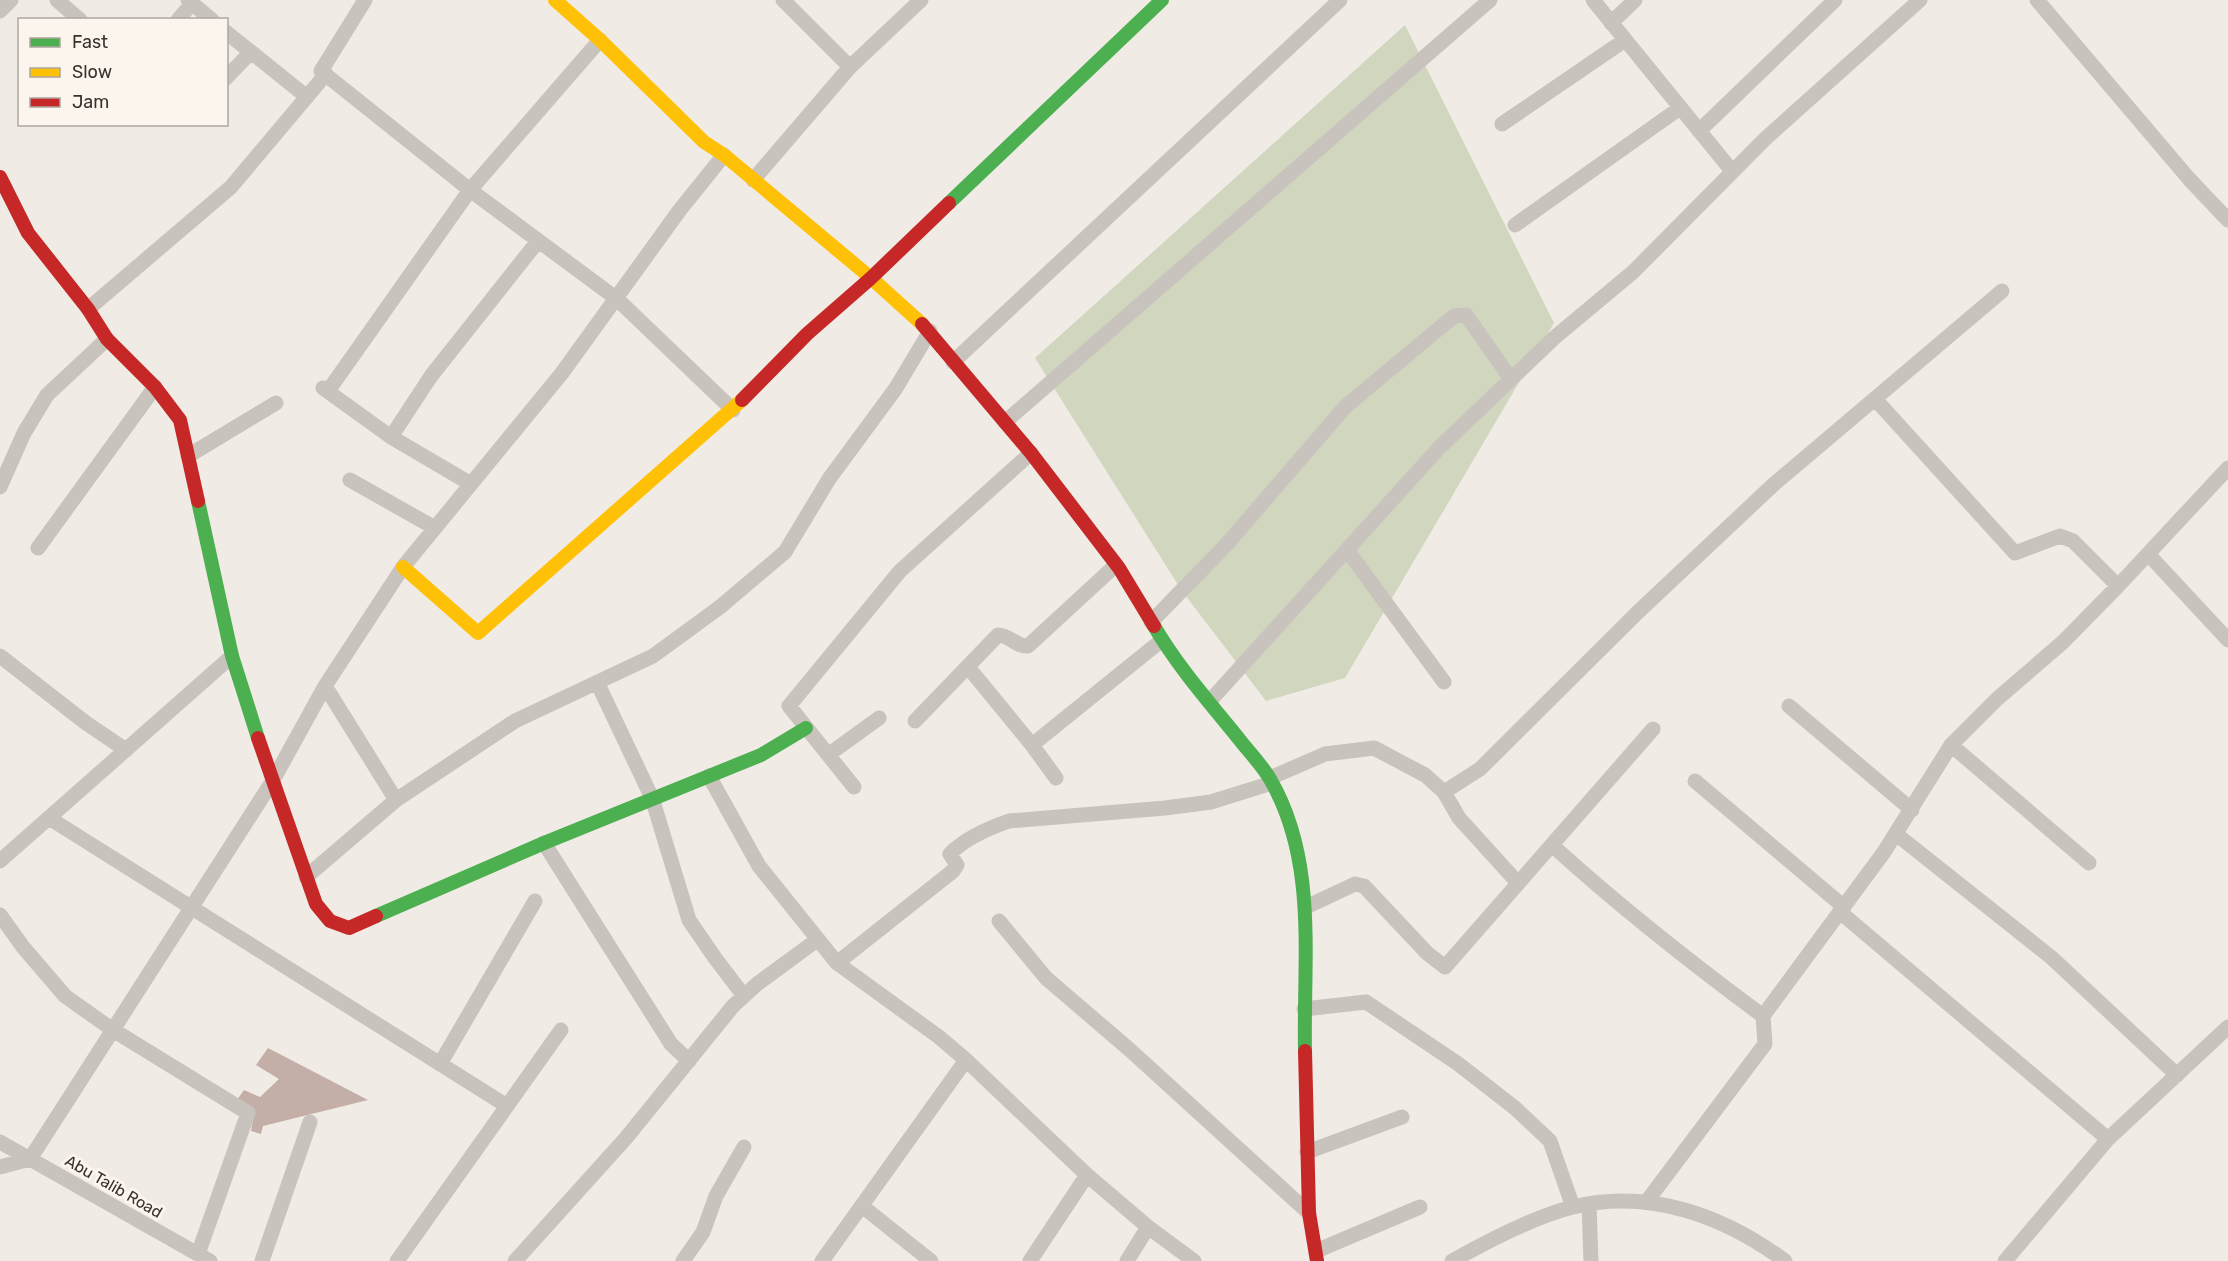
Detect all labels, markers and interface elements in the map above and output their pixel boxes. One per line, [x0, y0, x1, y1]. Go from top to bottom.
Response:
legend [18, 18, 228, 126]
text: Fast [72, 31, 108, 53]
text: Slow [72, 61, 112, 83]
text: Jam [72, 91, 109, 113]
street label: Abu Talib Road [62, 1151, 166, 1222]

